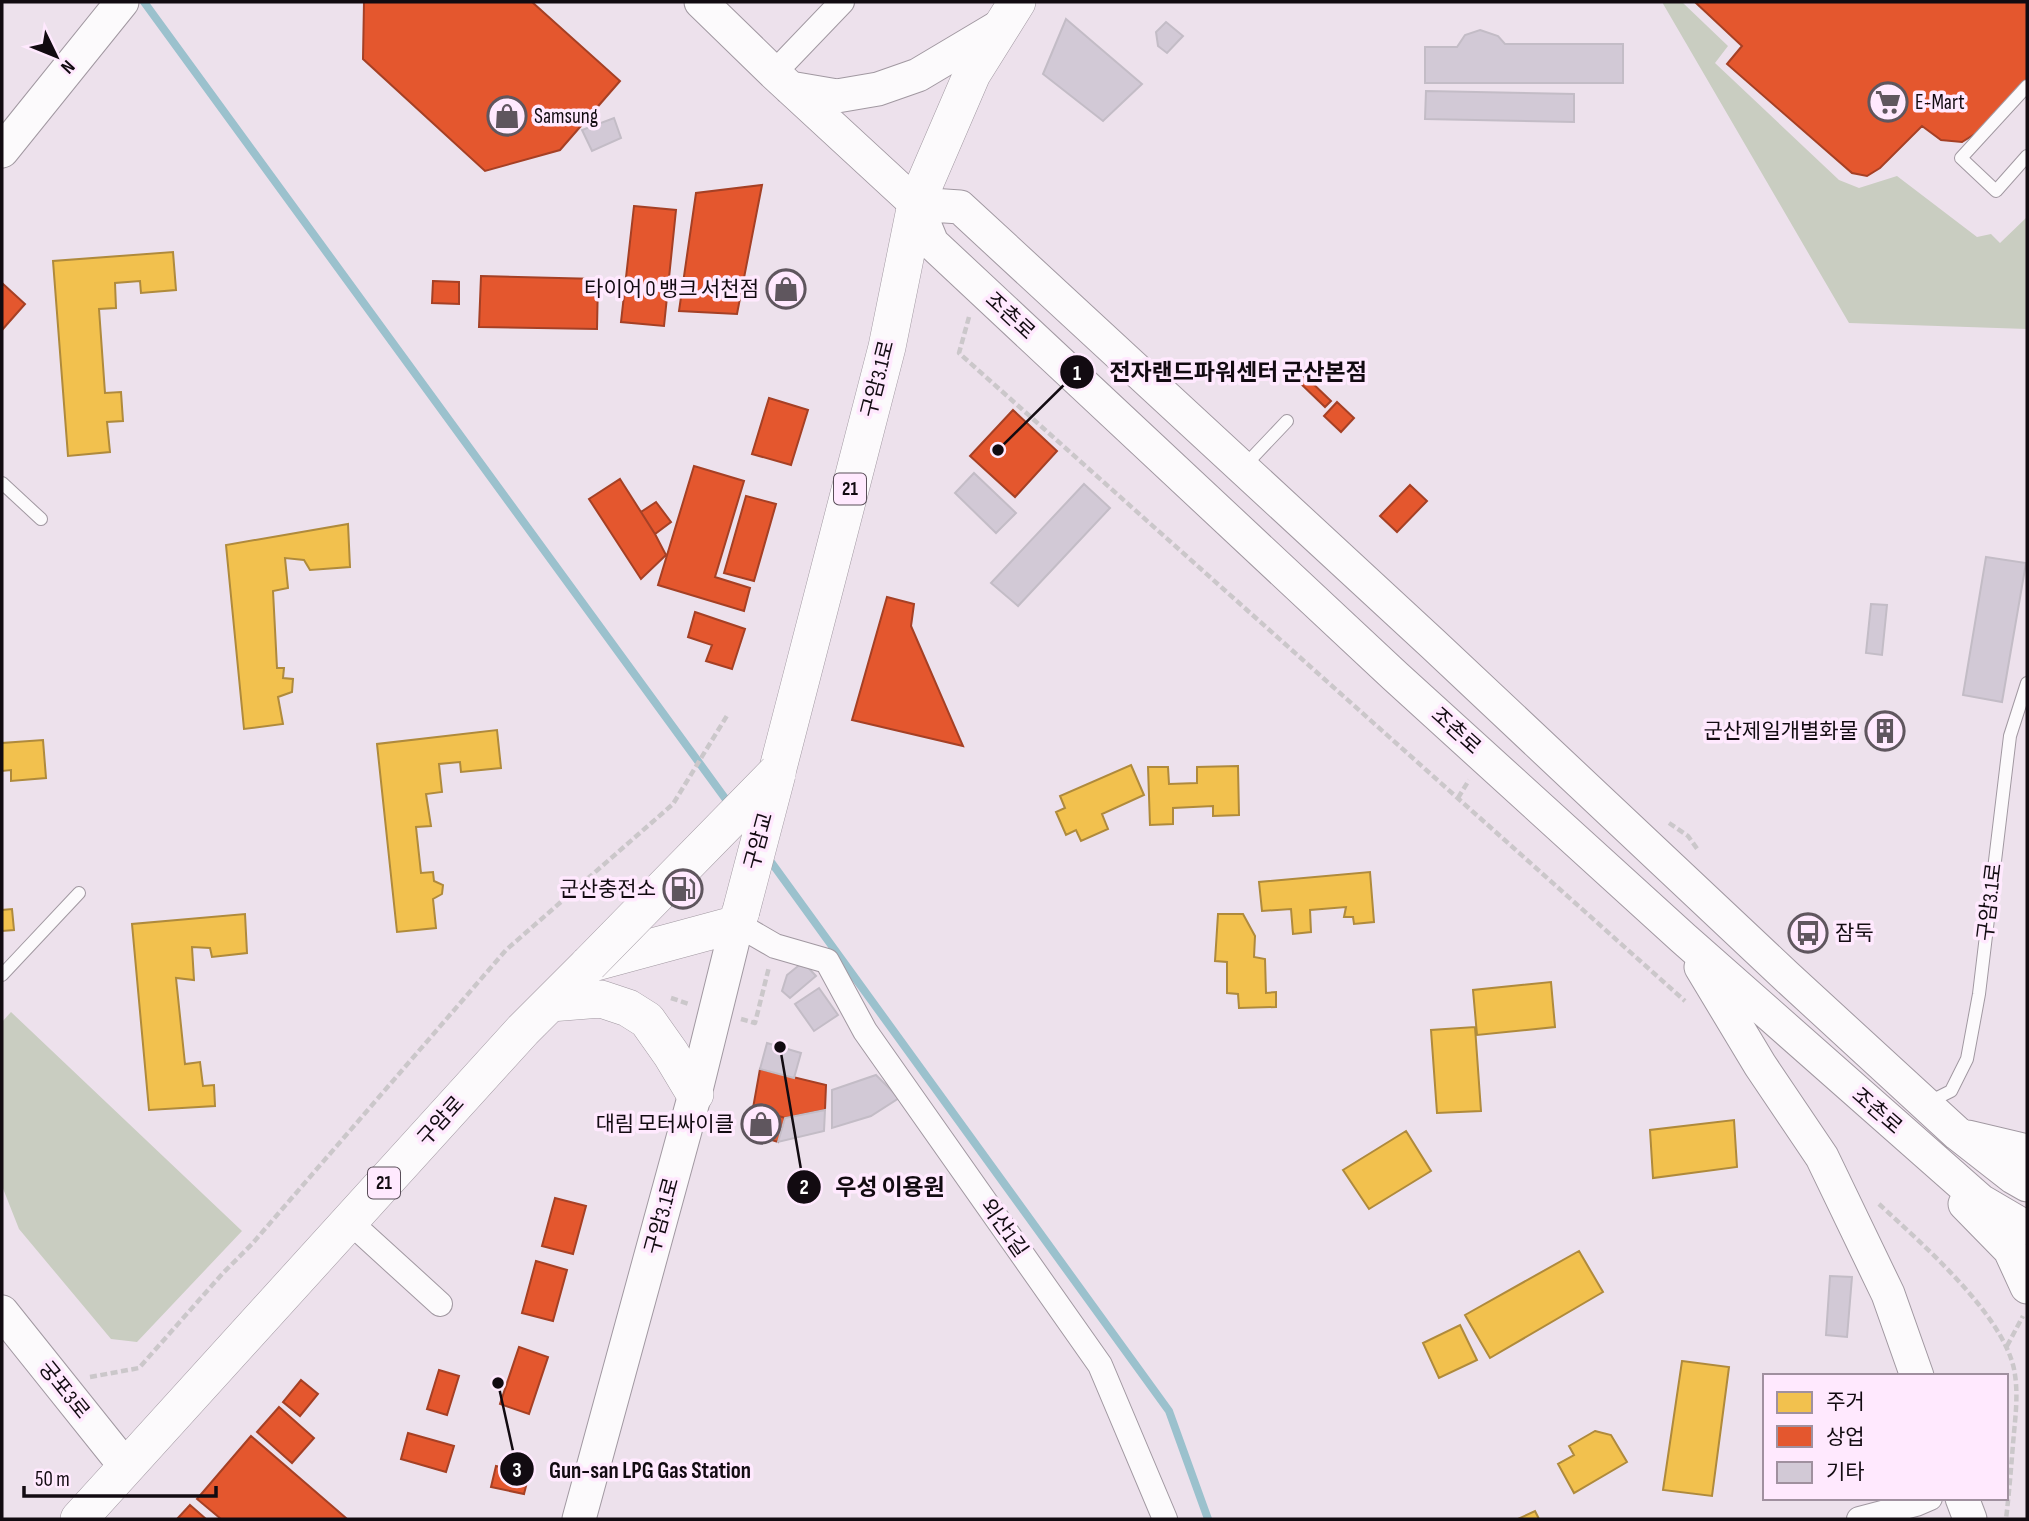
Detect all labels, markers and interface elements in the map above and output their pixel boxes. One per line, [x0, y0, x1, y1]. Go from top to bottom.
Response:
north arrow [21, 21, 91, 91]
text: N [55, 55, 79, 78]
supermarket icon: E-Mart [1867, 81, 1909, 123]
place label: E-Mart [1915, 90, 1965, 115]
shop icon: Samsung [486, 95, 528, 137]
place label: Samsung [534, 104, 598, 129]
shop icon: 타이어 O 뱅크 서천점 [765, 268, 807, 310]
place label: 타이어 O 뱅크 서천점 [584, 277, 759, 302]
street label: 조촌로 [980, 287, 1040, 345]
street label: 구암3.1로 [856, 338, 900, 420]
callout: 전자랜드파워센터 군산본점 [1060, 350, 1380, 394]
text: 전자랜드파워센터 군산본점 [1109, 359, 1367, 387]
text: 1 [1073, 361, 1081, 386]
road number: 21 [834, 474, 866, 504]
street label: 조촌로 [1426, 702, 1486, 760]
building icon: 군산제일개별화물 [1864, 710, 1906, 752]
place label: 군산제일개별화물 [1703, 719, 1858, 744]
street label: 구암교 [739, 810, 779, 872]
street label: 구암3.1로 [1973, 862, 2007, 942]
fuel station icon: 군산충전소 [662, 868, 704, 910]
place label: 군산충전소 [559, 877, 656, 902]
bus stop icon: 잠둑 [1787, 912, 1829, 954]
place label: 잠둑 [1835, 921, 1874, 946]
street label: 조촌로 [1847, 1083, 1907, 1139]
street label: 구암로 [412, 1091, 470, 1151]
shop icon: 대림 모터싸이클 [740, 1103, 782, 1145]
place label: 대림 모터싸이클 [595, 1112, 734, 1137]
callout: 우성 이용원 [786, 1165, 958, 1209]
road number: 21 [368, 1168, 400, 1198]
text: 우성 이용원 [835, 1174, 945, 1202]
street label: 구암3.1로 [640, 1175, 684, 1257]
text: 2 [799, 1175, 809, 1200]
street label: 외산1길 [975, 1194, 1033, 1262]
street label: 궁포3로 [33, 1356, 95, 1424]
legend [1763, 1374, 2008, 1500]
text: 주거 [1826, 1390, 1865, 1415]
text: 상업 [1826, 1425, 1865, 1450]
callout: Gun-san LPG Gas Station [500, 1447, 765, 1491]
scale bar [24, 1454, 217, 1498]
text: Gun-san LPG Gas Station [549, 1457, 751, 1485]
text: 3 [512, 1458, 522, 1483]
text: 기타 [1826, 1460, 1865, 1485]
text: 50 m [35, 1467, 70, 1492]

